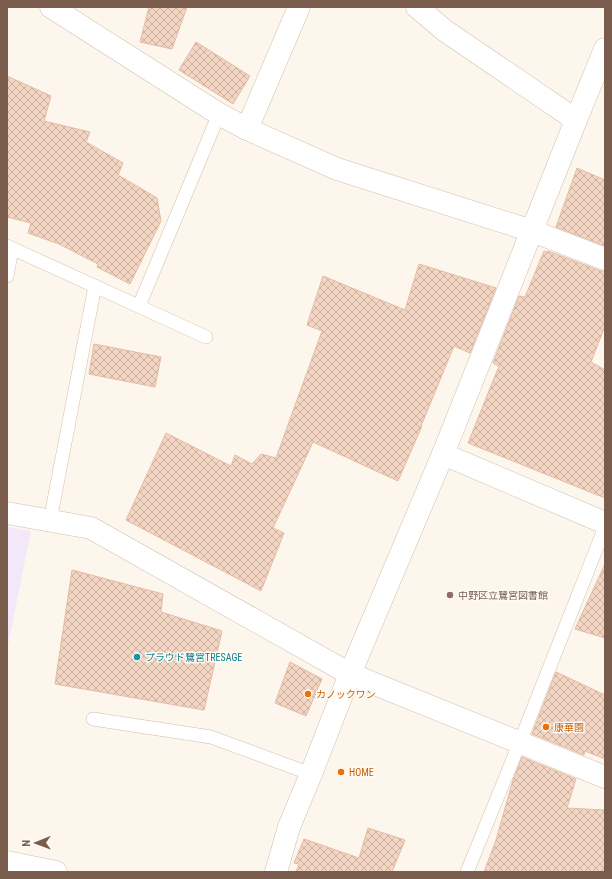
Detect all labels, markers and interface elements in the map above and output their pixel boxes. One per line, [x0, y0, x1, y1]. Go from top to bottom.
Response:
marker: 中野区立鷺宮図書館 [445, 590, 455, 600]
place label: 中野区立鷺宮図書館 [458, 590, 548, 601]
marker: プラウド鷺宮TRESAGE [132, 652, 142, 662]
place label: プラウド鷺宮TRESAGE [145, 652, 242, 663]
marker: カノックワン [303, 689, 313, 699]
place label: カノックワン [316, 689, 376, 700]
marker: 康華園 [541, 722, 551, 732]
place label: 康華園 [554, 722, 584, 733]
marker: HOME [336, 767, 346, 777]
place label: HOME [349, 767, 374, 778]
north arrow [16, 823, 56, 863]
text: N [20, 839, 33, 847]

